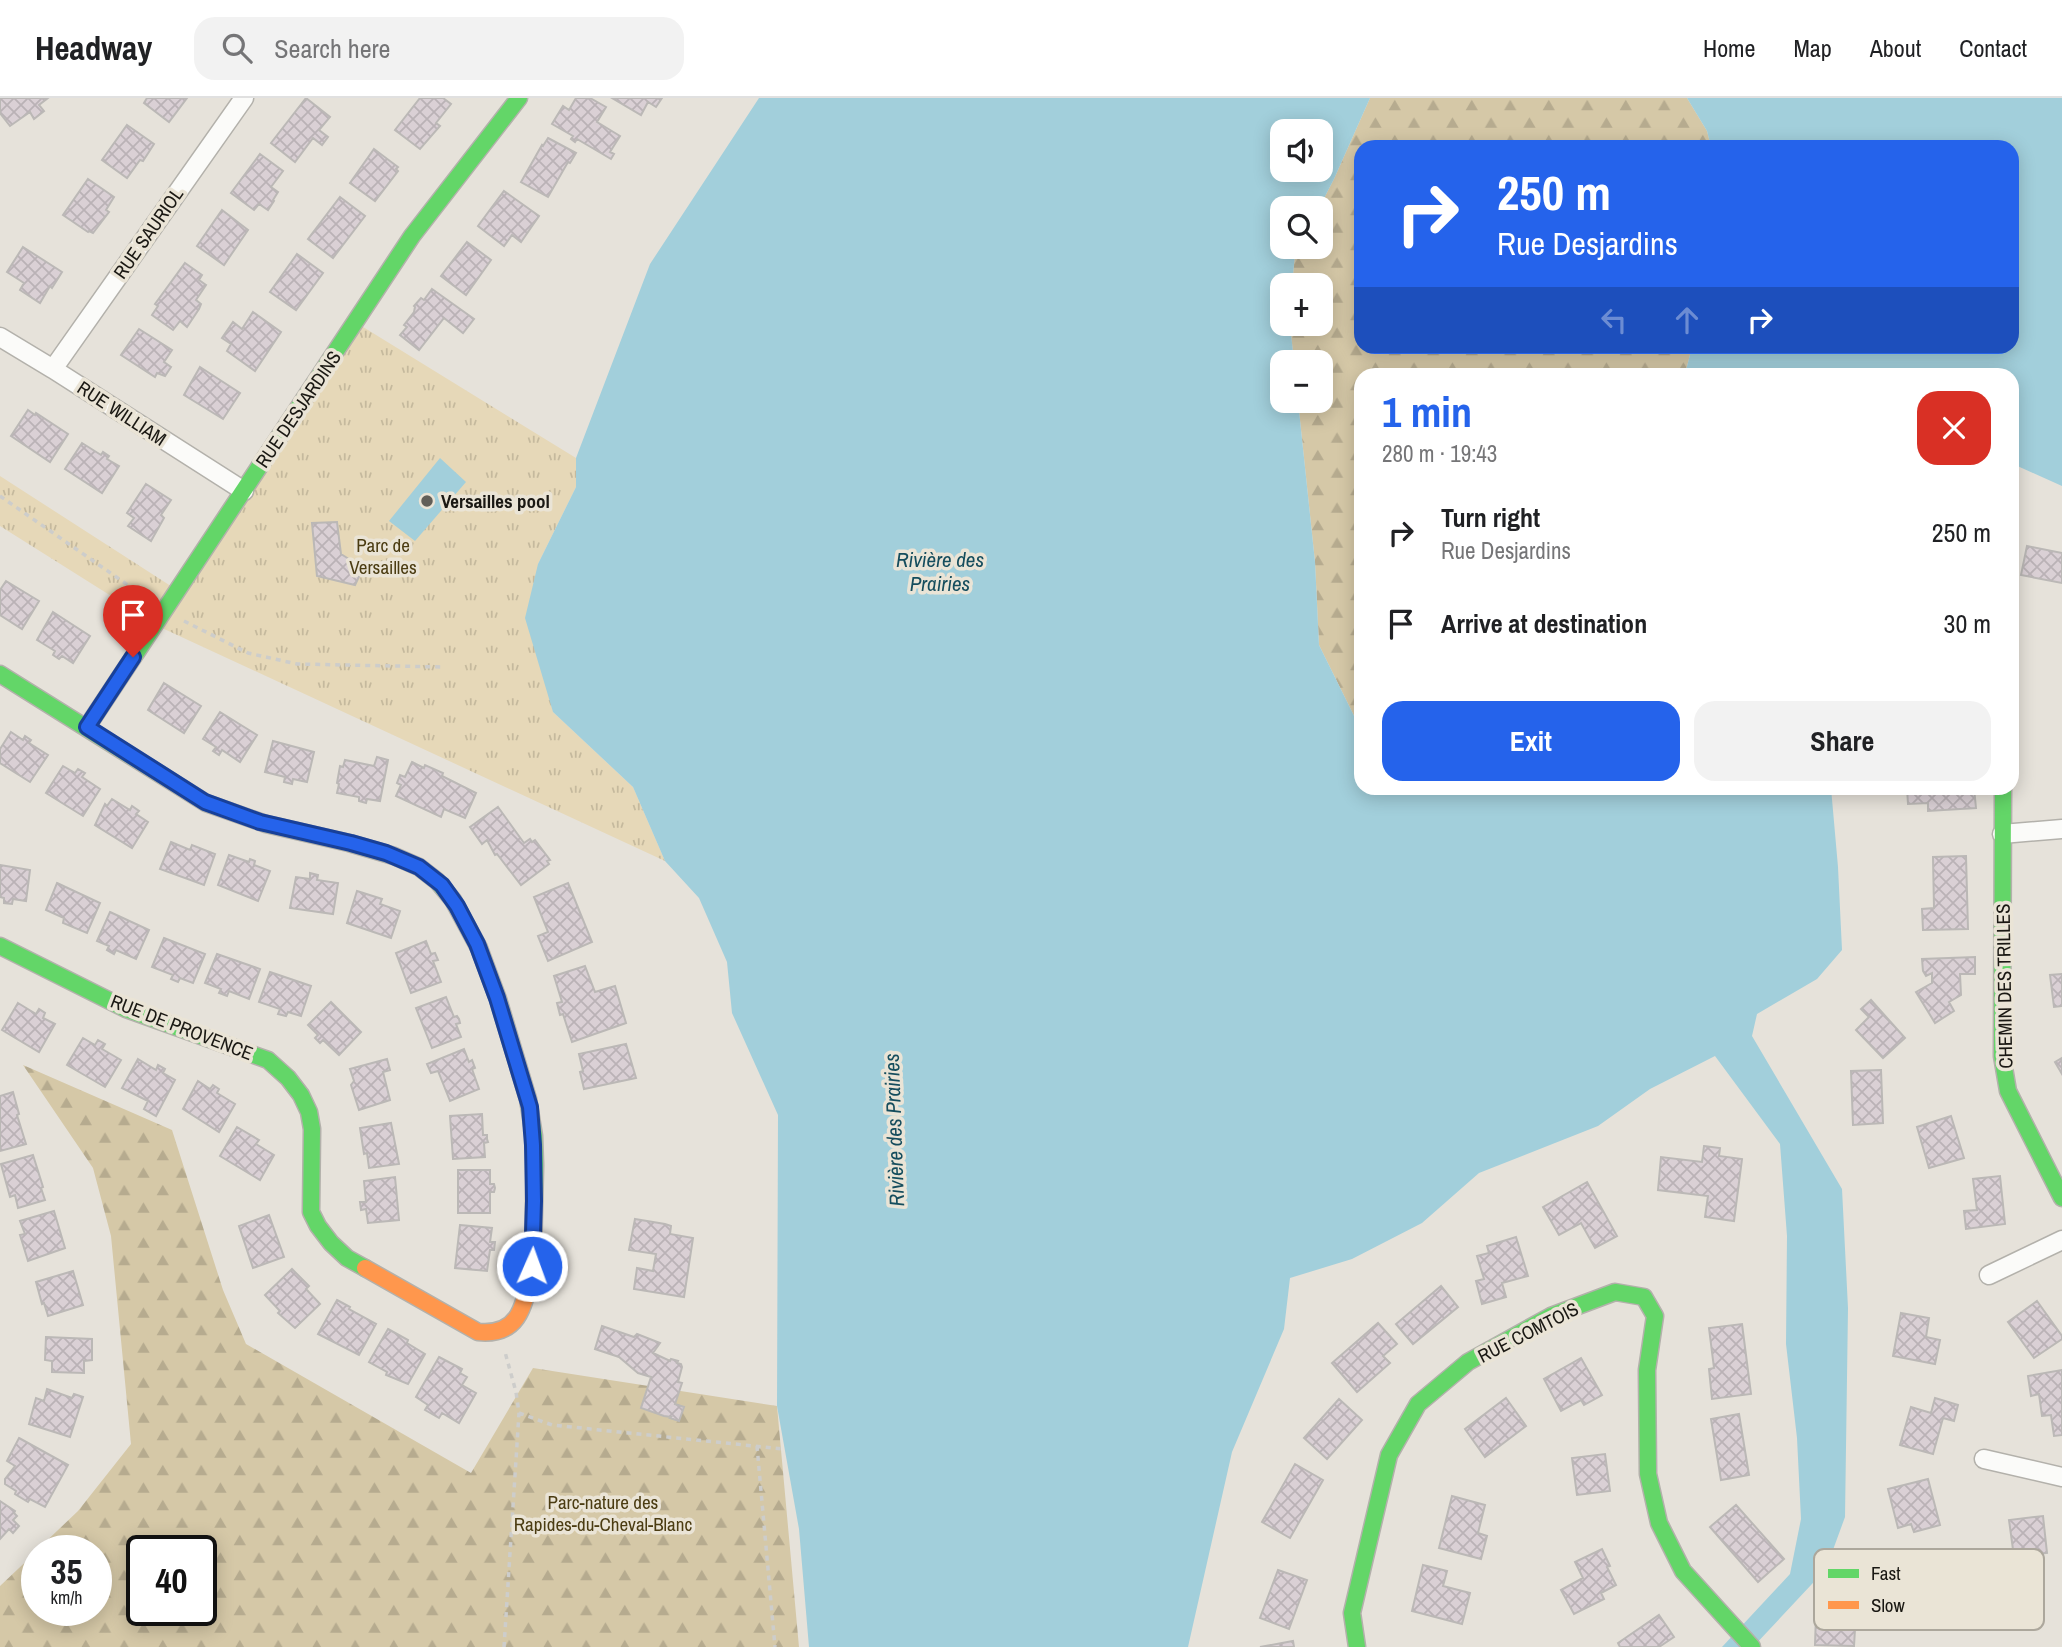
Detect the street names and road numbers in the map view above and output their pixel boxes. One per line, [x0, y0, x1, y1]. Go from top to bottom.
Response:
street label: RUE SAURIOL [107, 182, 189, 284]
street label: RUE DESJARDINS [249, 345, 347, 473]
street label: RUE WILLIAM [72, 375, 172, 451]
street label: CHEMIN DES TRILLES [1990, 903, 2018, 1069]
street label: RUE DE PROVENCE [107, 988, 257, 1066]
street label: RUE COMTOIS [1473, 1296, 1583, 1368]

